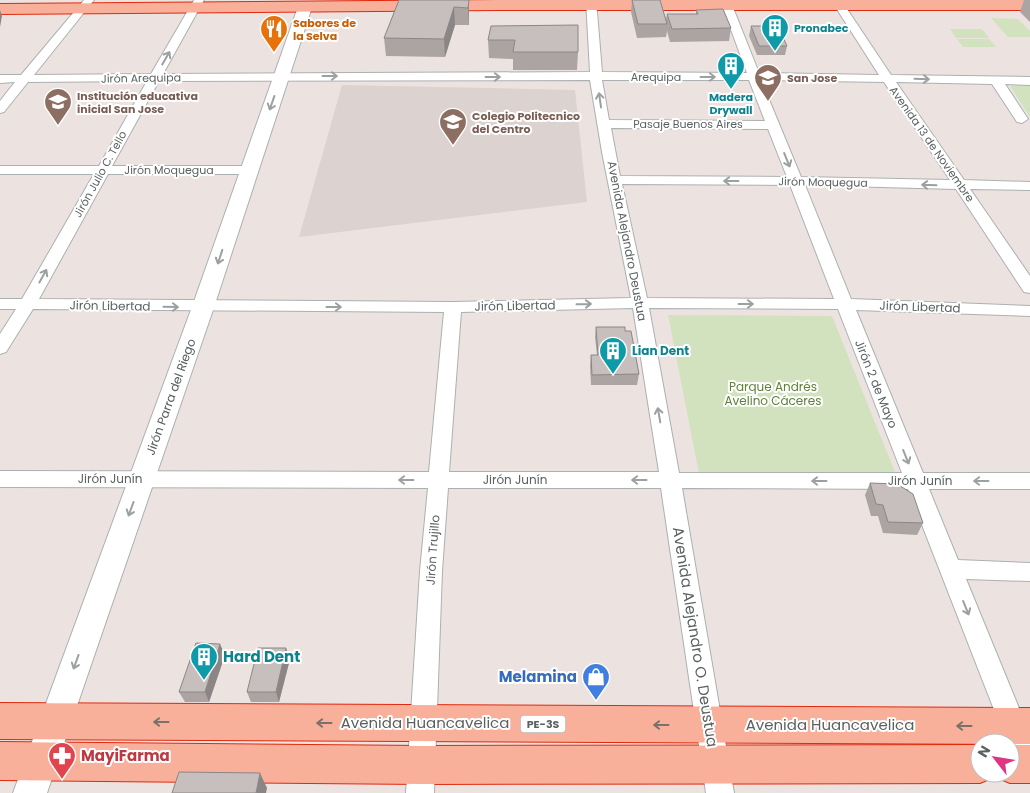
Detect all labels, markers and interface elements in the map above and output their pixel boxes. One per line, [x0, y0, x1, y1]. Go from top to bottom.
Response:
building icon: Pronabec [760, 13, 790, 52]
restaurant icon: Sabores de la Selva [259, 14, 289, 53]
place label: Sabores de la Selva [293, 15, 356, 44]
place label: Pronabec [794, 20, 849, 36]
one-way arrow [161, 51, 171, 66]
building icon: Madera Drywall [716, 51, 746, 90]
school or university icon: San Jose [753, 63, 783, 102]
street label: Jirón Arequipa [101, 69, 181, 87]
street label: Arequipa [631, 69, 681, 85]
place label: San Jose [787, 70, 837, 86]
one-way arrow [322, 71, 338, 81]
one-way arrow [484, 72, 500, 82]
one-way arrow [699, 72, 715, 82]
one-way arrow [914, 74, 930, 83]
street label: Avenida 13 de Noviembre [886, 83, 978, 205]
school or university icon: Institución educativa inicial San Jose [43, 87, 73, 126]
place label: Institución educativa inicial San Jose [77, 88, 198, 117]
place label: Madera Drywall [709, 89, 753, 118]
one-way arrow [595, 93, 605, 109]
one-way arrow [267, 95, 276, 110]
school or university icon: Colegio Politecnico del Centro [438, 107, 468, 146]
place label: Colegio Politecnico del Centro [472, 108, 580, 137]
street label: Pasaje Buenos Aires [633, 116, 743, 132]
street label: Jirón Julio C. Tello [70, 128, 130, 220]
one-way arrow [783, 152, 792, 167]
street label: Avenida Alejandro Deustua [604, 159, 651, 323]
street label: Jirón Moquegua [124, 162, 214, 178]
street label: Jirón Moquegua [778, 173, 868, 191]
one-way arrow [724, 176, 740, 186]
one-way arrow [921, 180, 938, 190]
one-way arrow [215, 249, 224, 264]
one-way arrow [38, 268, 48, 283]
street label: Jirón Libertad [69, 296, 151, 315]
street label: Jirón Libertad [474, 296, 556, 315]
street label: Jirón Libertad [879, 297, 961, 316]
one-way arrow [738, 299, 754, 309]
one-way arrow [575, 300, 591, 309]
one-way arrow [162, 302, 179, 312]
one-way arrow [325, 302, 341, 312]
street label: Jirón Parra del Riego [142, 336, 200, 457]
building icon: Lian Dent [598, 336, 628, 375]
street label: Jirón 2 de Mayo [851, 337, 902, 431]
place label: Lian Dent [632, 342, 689, 359]
park label: Parque Andrés Avelino Cáceres [724, 378, 822, 409]
one-way arrow [653, 407, 663, 423]
one-way arrow [901, 449, 911, 464]
street label: Jirón Junín [78, 470, 142, 487]
street label: Jirón Junín [483, 471, 547, 488]
street label: Jirón Junín [888, 472, 952, 489]
one-way arrow [399, 475, 415, 485]
one-way arrow [631, 475, 648, 485]
one-way arrow [811, 476, 828, 486]
one-way arrow [974, 476, 990, 486]
one-way arrow [126, 501, 135, 516]
street label: Jirón Trujillo [422, 514, 443, 586]
street label: Avenida Alejandro O. Deustua [668, 525, 723, 749]
one-way arrow [962, 600, 971, 615]
building icon: Hard Dent [189, 642, 219, 681]
place label: Hard Dent [223, 646, 300, 667]
one-way arrow [71, 654, 80, 669]
shop icon: Melamina [581, 662, 611, 701]
place label: Melamina [499, 666, 577, 687]
street label: Avenida Huancavelica [341, 712, 509, 733]
street label: Avenida Huancavelica [746, 714, 914, 735]
road number: PE-3S [520, 716, 566, 732]
one-way arrow [154, 717, 170, 727]
one-way arrow [316, 718, 332, 728]
one-way arrow [654, 720, 670, 730]
one-way arrow [956, 721, 972, 731]
north arrow [970, 733, 1020, 783]
pharmacy icon: MayiFarma [47, 741, 77, 780]
text: N [973, 742, 995, 761]
place label: MayiFarma [81, 745, 170, 766]

